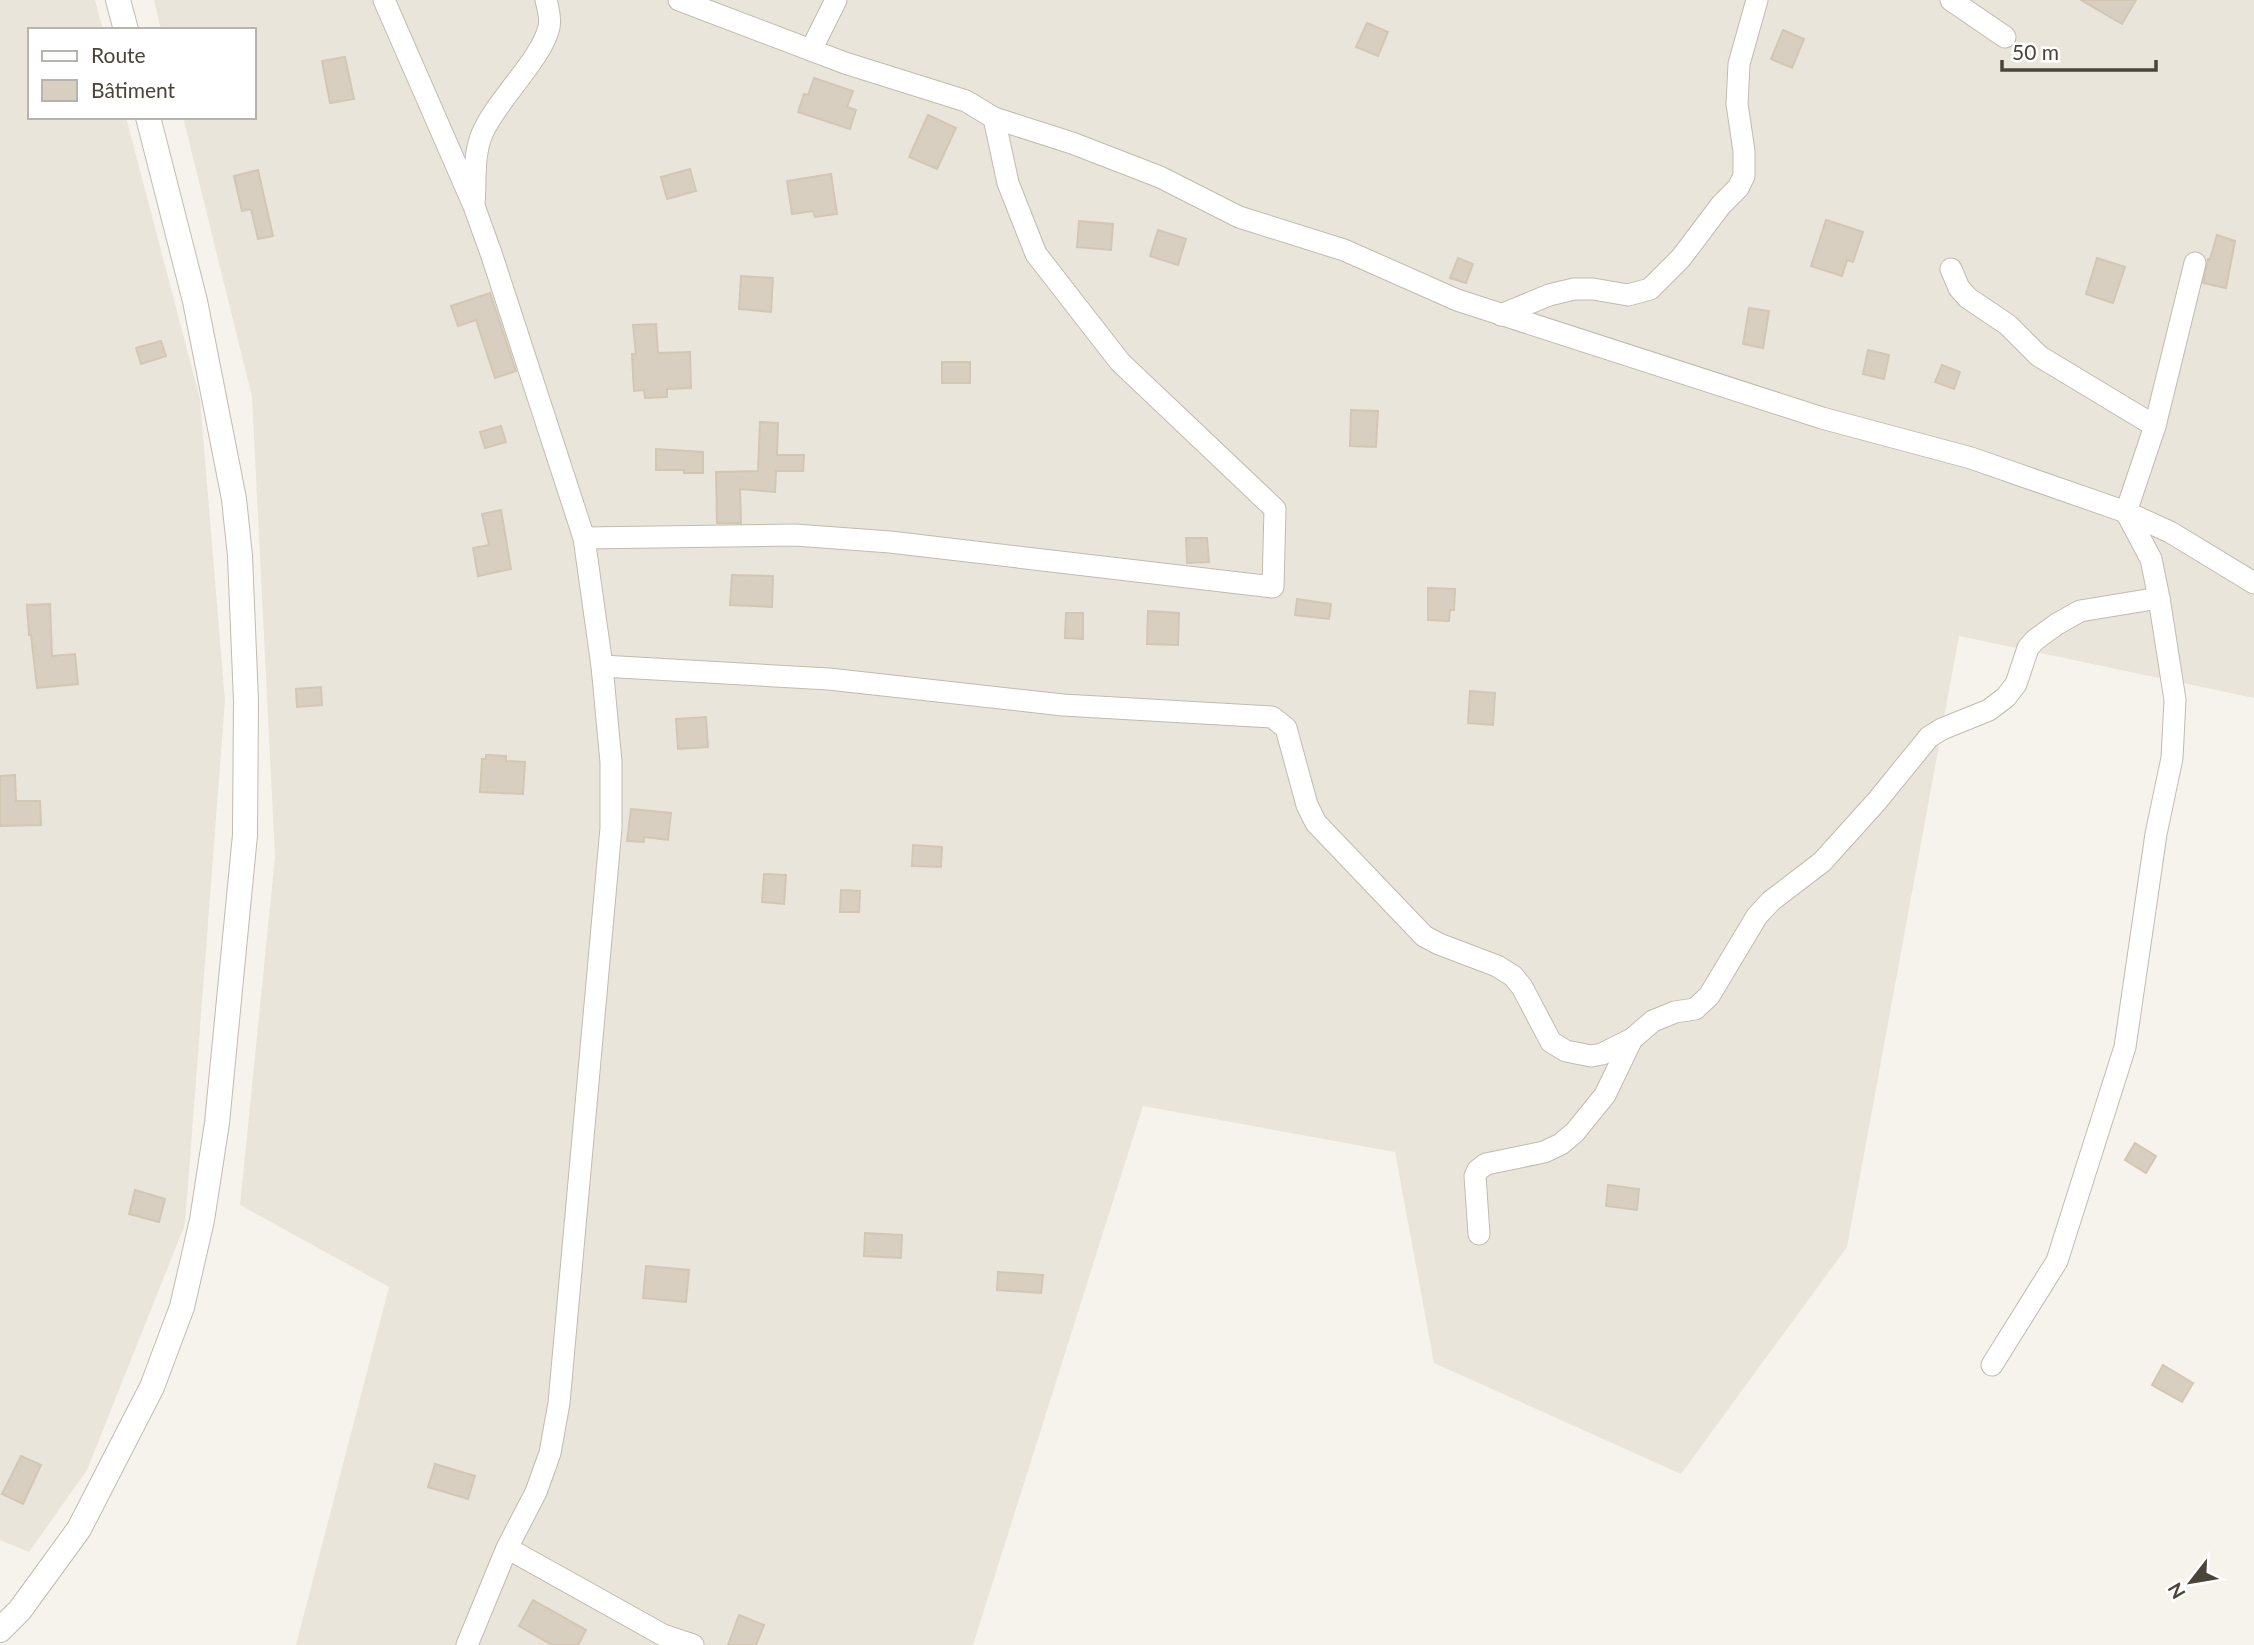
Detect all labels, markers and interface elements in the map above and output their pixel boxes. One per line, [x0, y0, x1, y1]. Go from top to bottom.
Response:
legend [28, 28, 256, 119]
scale bar [2002, 28, 2156, 72]
text: 50 m [2012, 39, 2059, 64]
text: Route [91, 42, 146, 67]
text: Bâtiment [91, 77, 176, 102]
north arrow [2156, 1547, 2226, 1617]
text: N [2162, 1579, 2190, 1603]

